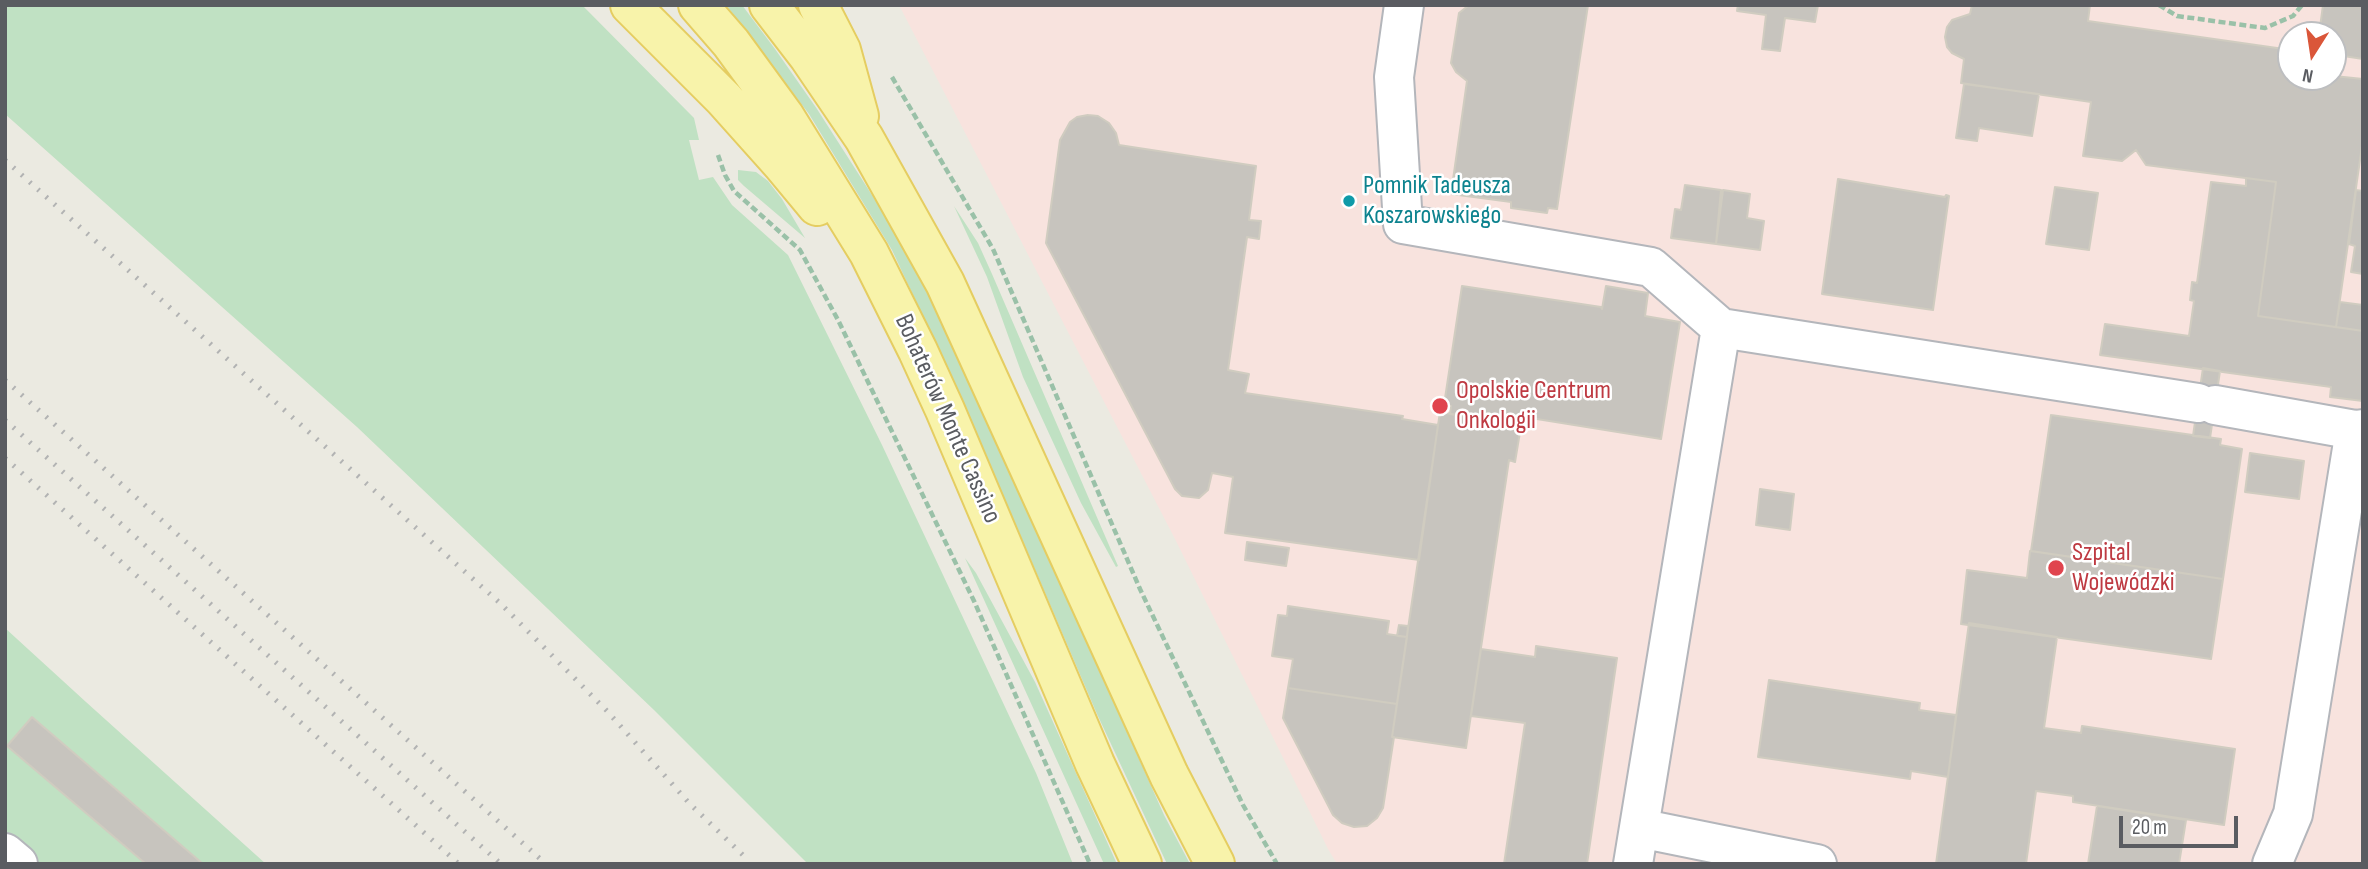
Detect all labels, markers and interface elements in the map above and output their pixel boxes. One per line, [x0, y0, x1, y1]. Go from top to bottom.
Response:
north arrow [2277, 21, 2347, 91]
text: N [2301, 63, 2315, 87]
place label: Pomnik Tadeusza Koszarowskiego [1363, 170, 1511, 232]
marker: Pomnik Tadeusza Koszarowskiego [1341, 193, 1357, 209]
street label: Bohaterów Monte Cassino [887, 310, 1007, 528]
place label: Opolskie Centrum Onkologii [1456, 375, 1611, 436]
marker: Opolskie Centrum Onkologii [1430, 396, 1450, 416]
place label: Szpital Wojewódzki [2072, 537, 2175, 598]
marker: Szpital Wojewódzki [2046, 558, 2066, 578]
scale bar [2123, 802, 2242, 846]
text: 20 m [2132, 815, 2167, 840]

